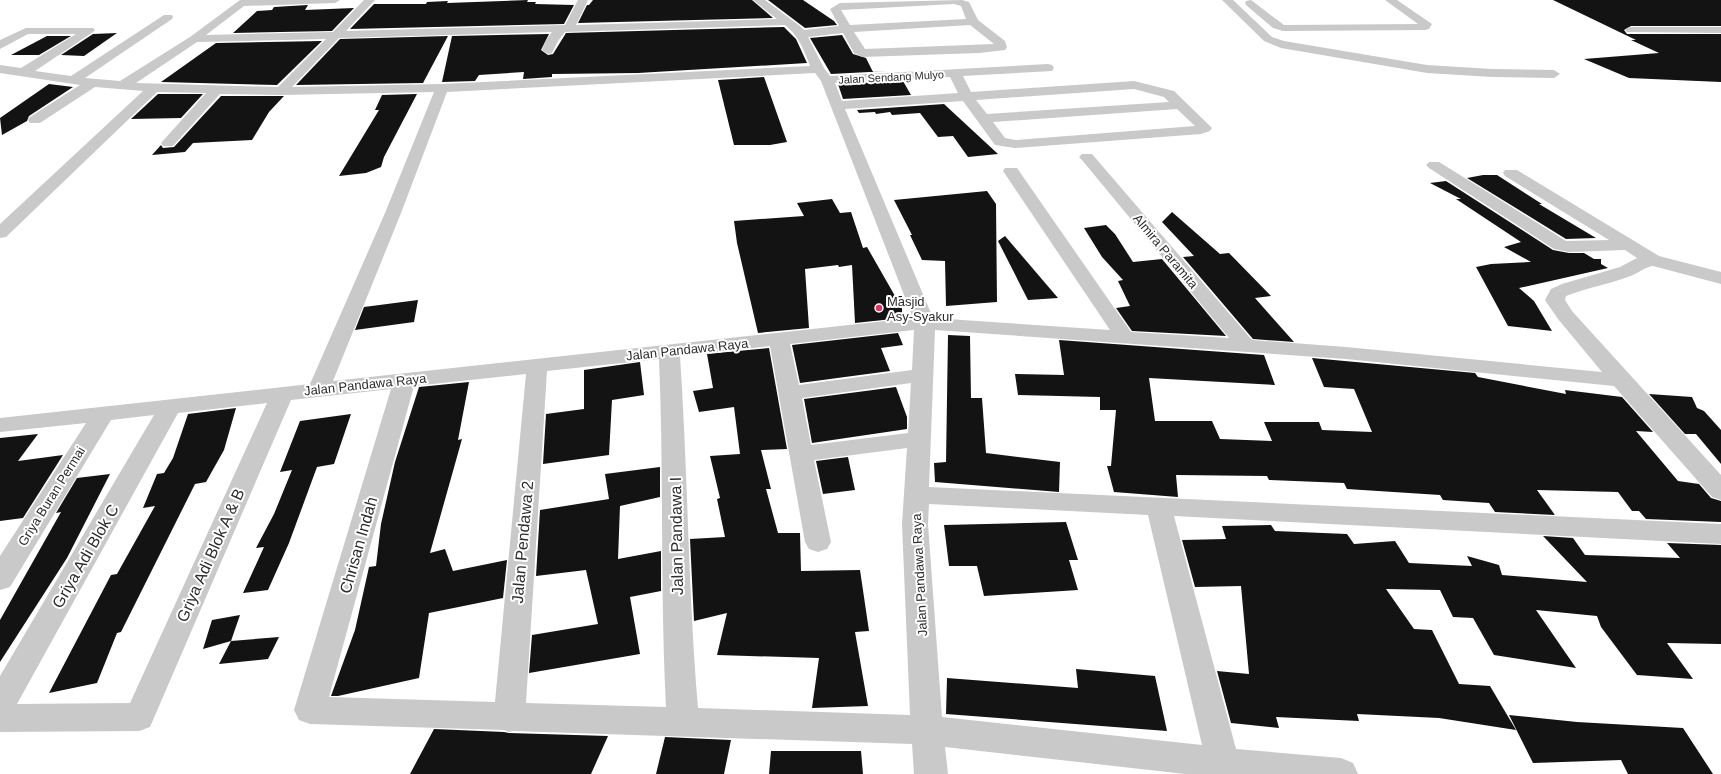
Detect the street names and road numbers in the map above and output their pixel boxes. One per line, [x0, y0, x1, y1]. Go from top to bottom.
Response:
street label: Jalan Sendang Mulyo [838, 68, 944, 86]
street label: Almira Paramita [1130, 211, 1202, 292]
street label: Jalan Pandawa Raya [625, 336, 750, 363]
street label: Jalan Pandawa Raya [303, 371, 428, 398]
street label: Griya Buran Permai [15, 444, 88, 549]
street label: Jalan Pandawa I [667, 477, 686, 595]
street label: Jalan Pendawa 2 [509, 480, 536, 604]
street label: Griya Adi Blok A & B [173, 486, 248, 624]
street label: Chrisan Indah [337, 495, 380, 595]
street label: Griya Adi Blok C [49, 502, 122, 611]
street label: Jalan Pandawa Raya [909, 512, 930, 637]

